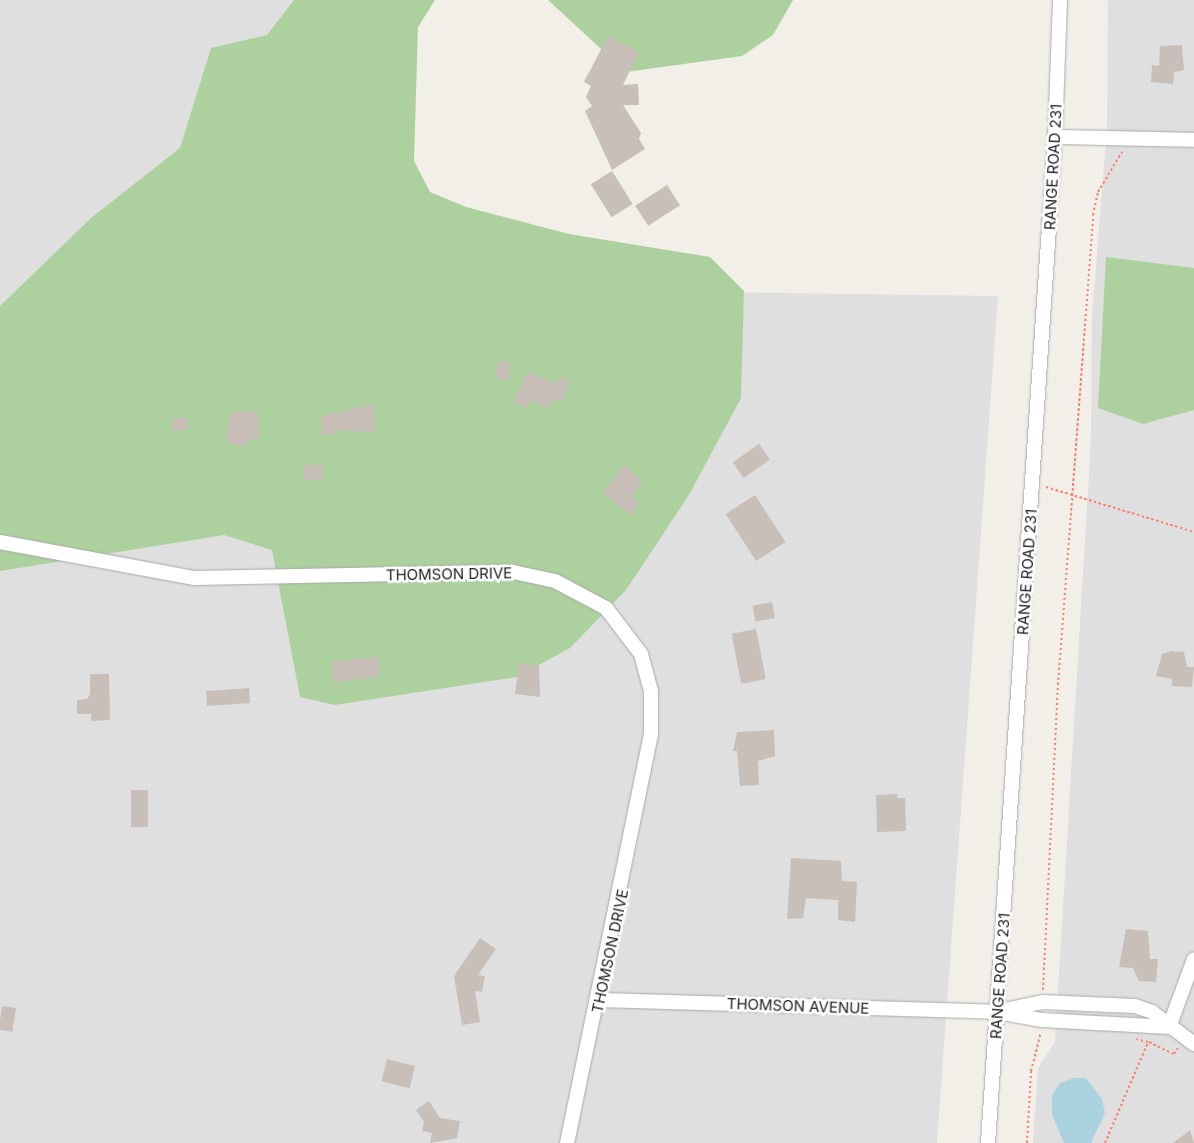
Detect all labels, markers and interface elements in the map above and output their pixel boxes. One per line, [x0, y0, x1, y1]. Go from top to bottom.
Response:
street label: RANGE ROAD 231 [1041, 103, 1065, 231]
street label: RANGE ROAD 231 [1014, 508, 1040, 636]
street label: THOMSON DRIVE [386, 564, 512, 584]
street label: THOMSON DRIVE [588, 887, 632, 1015]
street label: RANGE ROAD 231 [987, 912, 1013, 1040]
street label: THOMSON AVENUE [726, 995, 870, 1017]

